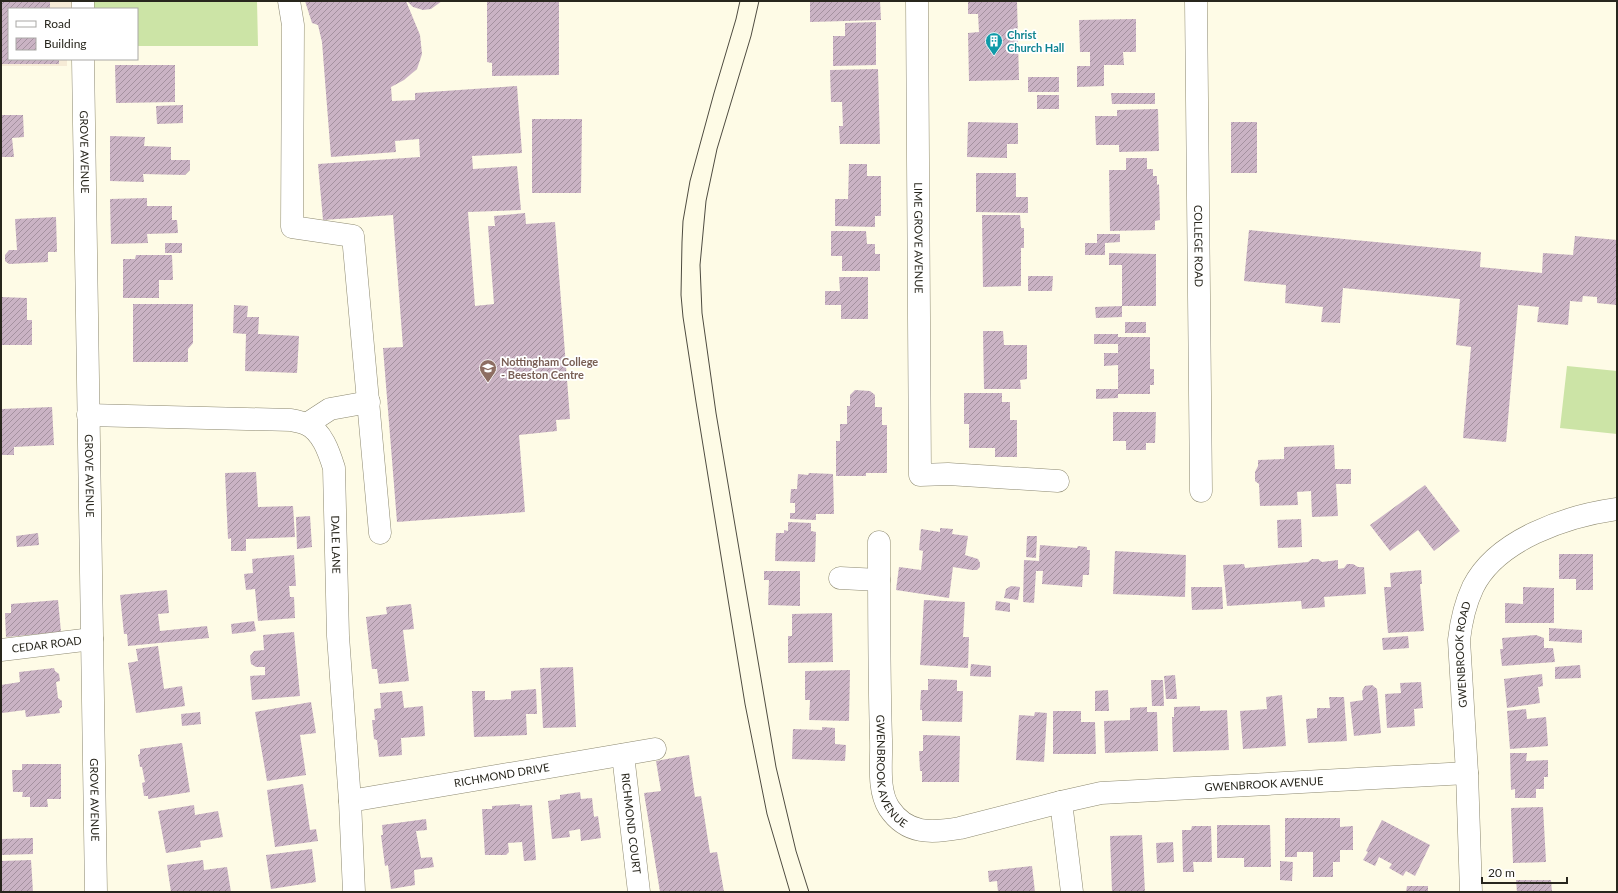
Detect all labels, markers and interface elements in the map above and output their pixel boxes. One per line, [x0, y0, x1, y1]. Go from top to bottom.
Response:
legend [8, 8, 138, 60]
text: Road [44, 16, 71, 31]
place label: Christ Church Hall [1007, 28, 1064, 54]
building icon: Christ Church Hall [984, 31, 1004, 56]
text: Building [44, 36, 87, 51]
street label: GROVE AVENUE [78, 110, 92, 194]
street label: LIME GROVE AVENUE [912, 182, 926, 294]
street label: COLLEGE ROAD [1192, 205, 1206, 287]
place label: Nottingham College - Beeston Centre [501, 355, 598, 381]
school or university icon: Nottingham College - Beeston Centre [478, 358, 498, 383]
street label: GROVE AVENUE [83, 434, 97, 518]
street label: DALE LANE [329, 515, 344, 574]
street label: GWENBROOK ROAD [1452, 600, 1473, 708]
street label: CEDAR ROAD [11, 633, 82, 655]
street label: GWENBROOK AVENUE [874, 714, 910, 830]
street label: GROVE AVENUE [88, 758, 102, 842]
street label: RICHMOND DRIVE [453, 760, 550, 789]
street label: RICHMOND COURT [619, 772, 644, 875]
street label: GWENBROOK AVENUE [1204, 774, 1324, 793]
scale bar [1482, 859, 1567, 885]
text: 20 m [1488, 865, 1515, 880]

